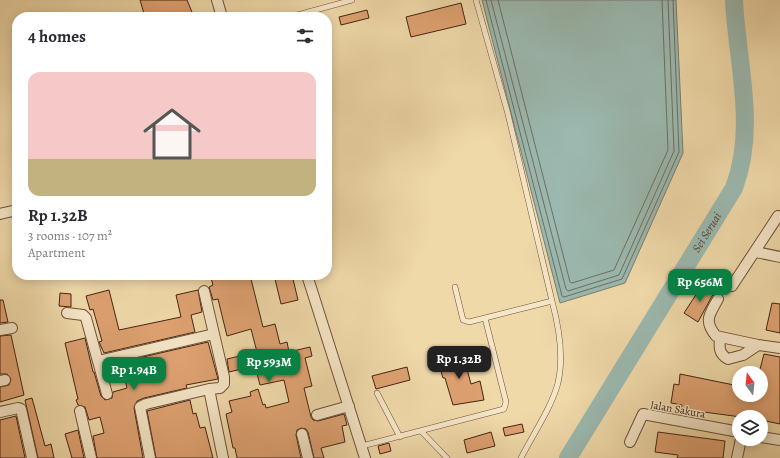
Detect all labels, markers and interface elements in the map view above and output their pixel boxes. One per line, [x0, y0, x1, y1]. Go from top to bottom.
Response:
text: 4 homes [28, 25, 86, 48]
icon: filters [294, 25, 316, 47]
icon: home [136, 98, 208, 170]
text: Rp 1.32B [28, 204, 88, 227]
water label: Sei Seruai [688, 209, 725, 255]
text: 3 rooms · 107 m² [28, 227, 112, 244]
text: Apartment [28, 244, 86, 261]
pin: Rp 656M [663, 269, 737, 303]
text: Rp 656M [677, 273, 723, 290]
pin: Rp 1.32B [418, 346, 500, 380]
pin: Rp 593M [232, 349, 306, 383]
text: Rp 1.32B [436, 350, 482, 367]
text: Rp 593M [246, 353, 292, 370]
pin: Rp 1.94B [93, 357, 175, 391]
text: Rp 1.94B [111, 361, 157, 378]
north arrow [732, 366, 768, 402]
map controls [732, 366, 768, 446]
street label: Jalan Sakura [649, 397, 708, 422]
button: layers [732, 410, 768, 446]

